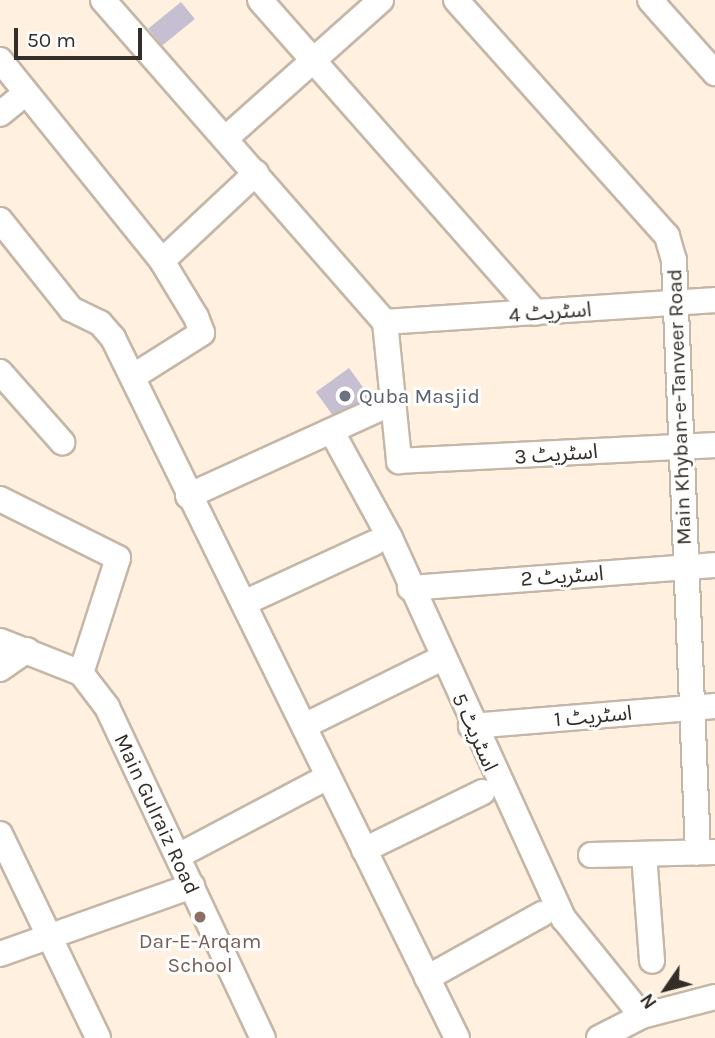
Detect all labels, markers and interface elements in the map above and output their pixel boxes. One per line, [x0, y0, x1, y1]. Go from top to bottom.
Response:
scale bar [18, 14, 145, 58]
text: 50 m [27, 28, 76, 52]
street label: Main Khyban-e-Tanveer Road [662, 268, 696, 546]
street label: اسٹریٹ 4 [508, 297, 592, 327]
place label: Quba Masjid [359, 383, 480, 409]
marker: Quba Masjid [337, 388, 353, 404]
street label: اسٹریٹ 3 [513, 439, 599, 469]
street label: اسٹریٹ 2 [520, 561, 604, 591]
street label: اسٹریٹ 5 [447, 689, 503, 775]
street label: اسٹریٹ 1 [553, 700, 633, 732]
street label: Main Gulraiz Road [109, 730, 205, 898]
marker: Dar-E-Arqam School [192, 909, 208, 925]
place label: Dar-E-Arqam School [139, 928, 261, 978]
north arrow [631, 954, 701, 1024]
text: N [636, 989, 662, 1013]

